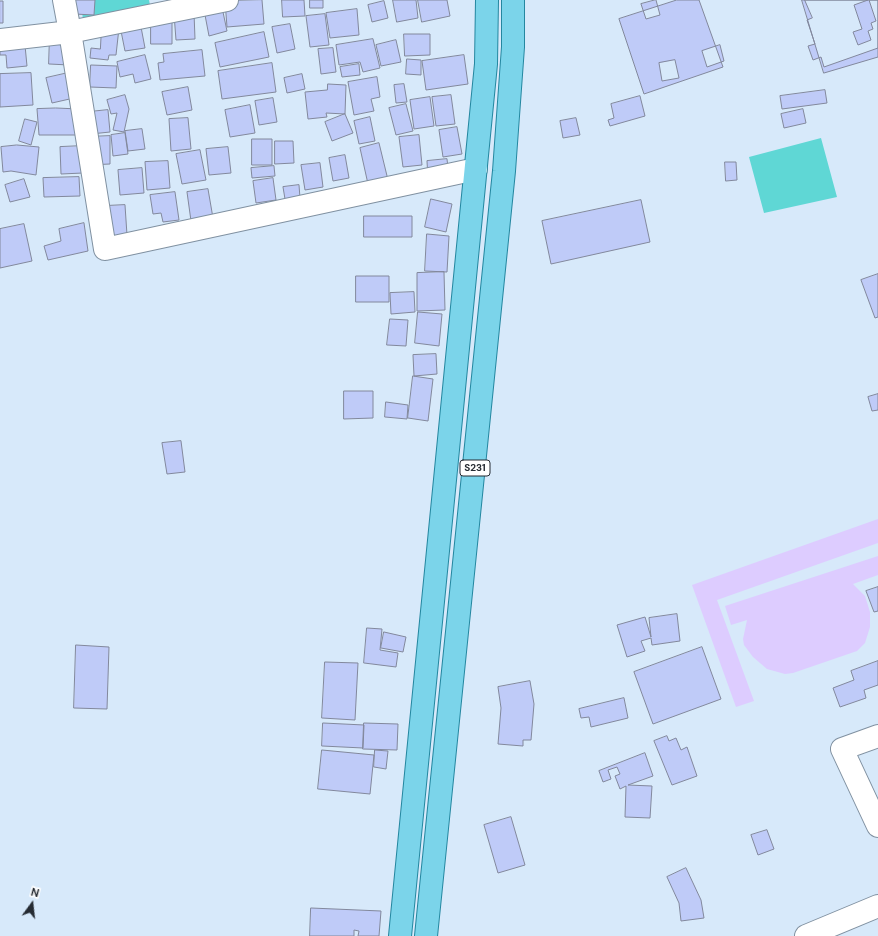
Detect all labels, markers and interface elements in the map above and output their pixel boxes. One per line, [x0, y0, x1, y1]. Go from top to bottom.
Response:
road number: S231 [460, 460, 490, 476]
north arrow [12, 884, 52, 924]
text: N [29, 885, 41, 900]

